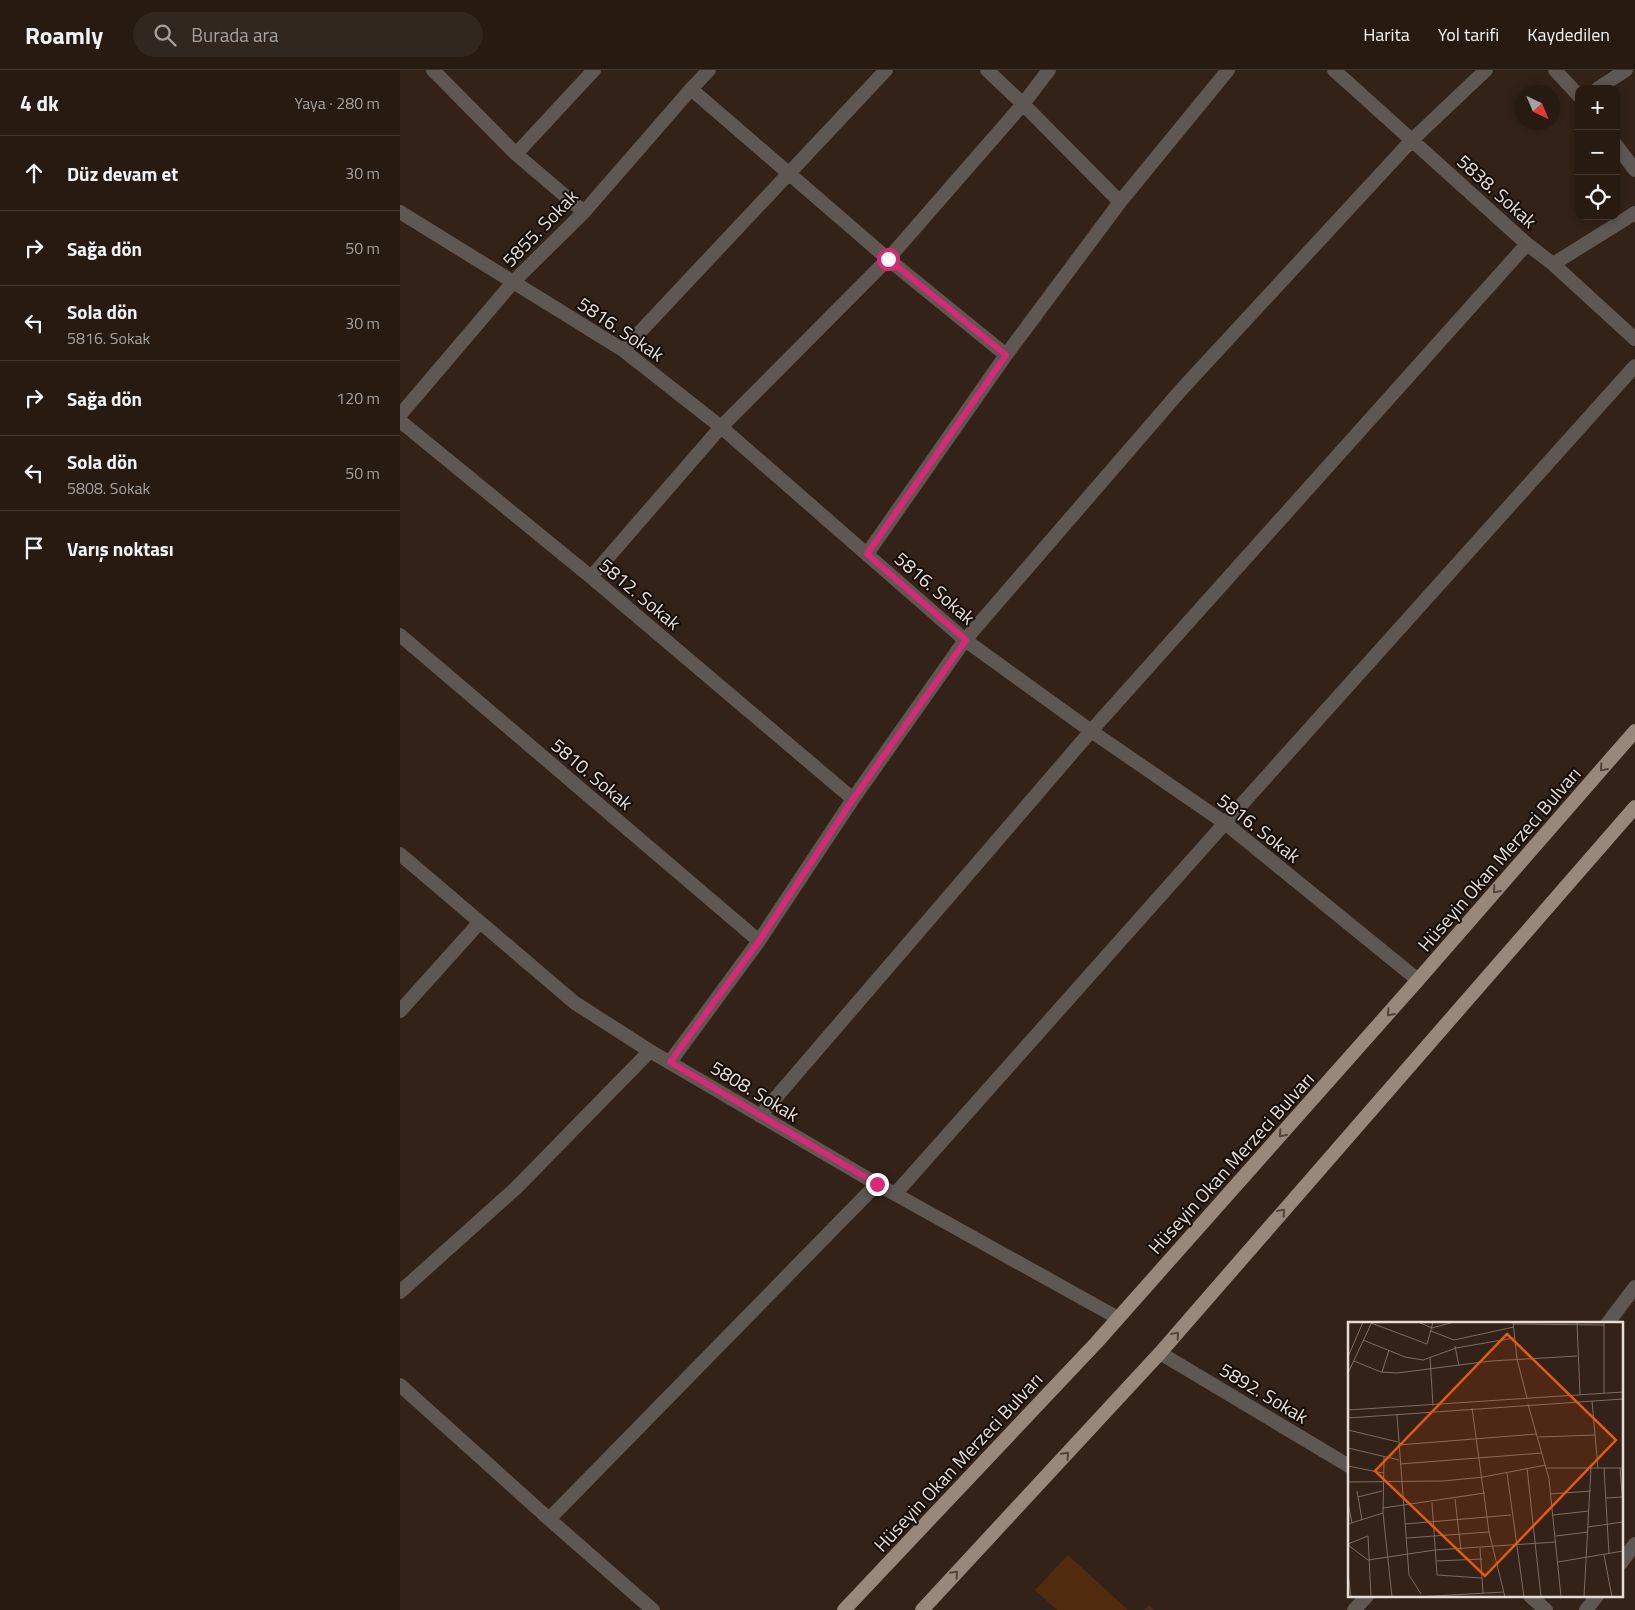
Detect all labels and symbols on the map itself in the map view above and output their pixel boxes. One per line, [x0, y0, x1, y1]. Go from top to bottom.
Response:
north arrow [1515, 85, 1560, 130]
street label: 5838. Sokak [1451, 147, 1544, 234]
street label: 5855. Sokak [495, 182, 584, 273]
route start [877, 248, 900, 271]
street label: 5816. Sokak [572, 289, 670, 368]
street label: 5816. Sokak [889, 544, 982, 631]
street label: 5812. Sokak [593, 551, 688, 636]
street label: 5810. Sokak [545, 731, 640, 816]
street label: Hüseyin Okan Merzeci Bulvarı [1410, 760, 1587, 957]
one-way arrow [1600, 762, 1609, 771]
street label: 5816. Sokak [1211, 786, 1307, 869]
one-way arrow [1493, 885, 1502, 894]
one-way arrow [1386, 1007, 1395, 1016]
street label: 5808. Sokak [705, 1053, 805, 1128]
street label: Hüseyin Okan Merzeci Bulvarı [1141, 1065, 1321, 1260]
one-way arrow [1278, 1129, 1287, 1138]
route end [866, 1173, 889, 1196]
one-way arrow [1276, 1209, 1285, 1218]
inset map [1348, 1322, 1622, 1598]
one-way arrow [1170, 1332, 1179, 1341]
street label: 5892. Sokak [1214, 1355, 1314, 1430]
street label: Hüseyin Okan Merzeci Bulvarı [866, 1365, 1049, 1558]
one-way arrow [1060, 1452, 1069, 1461]
one-way arrow [949, 1571, 958, 1580]

